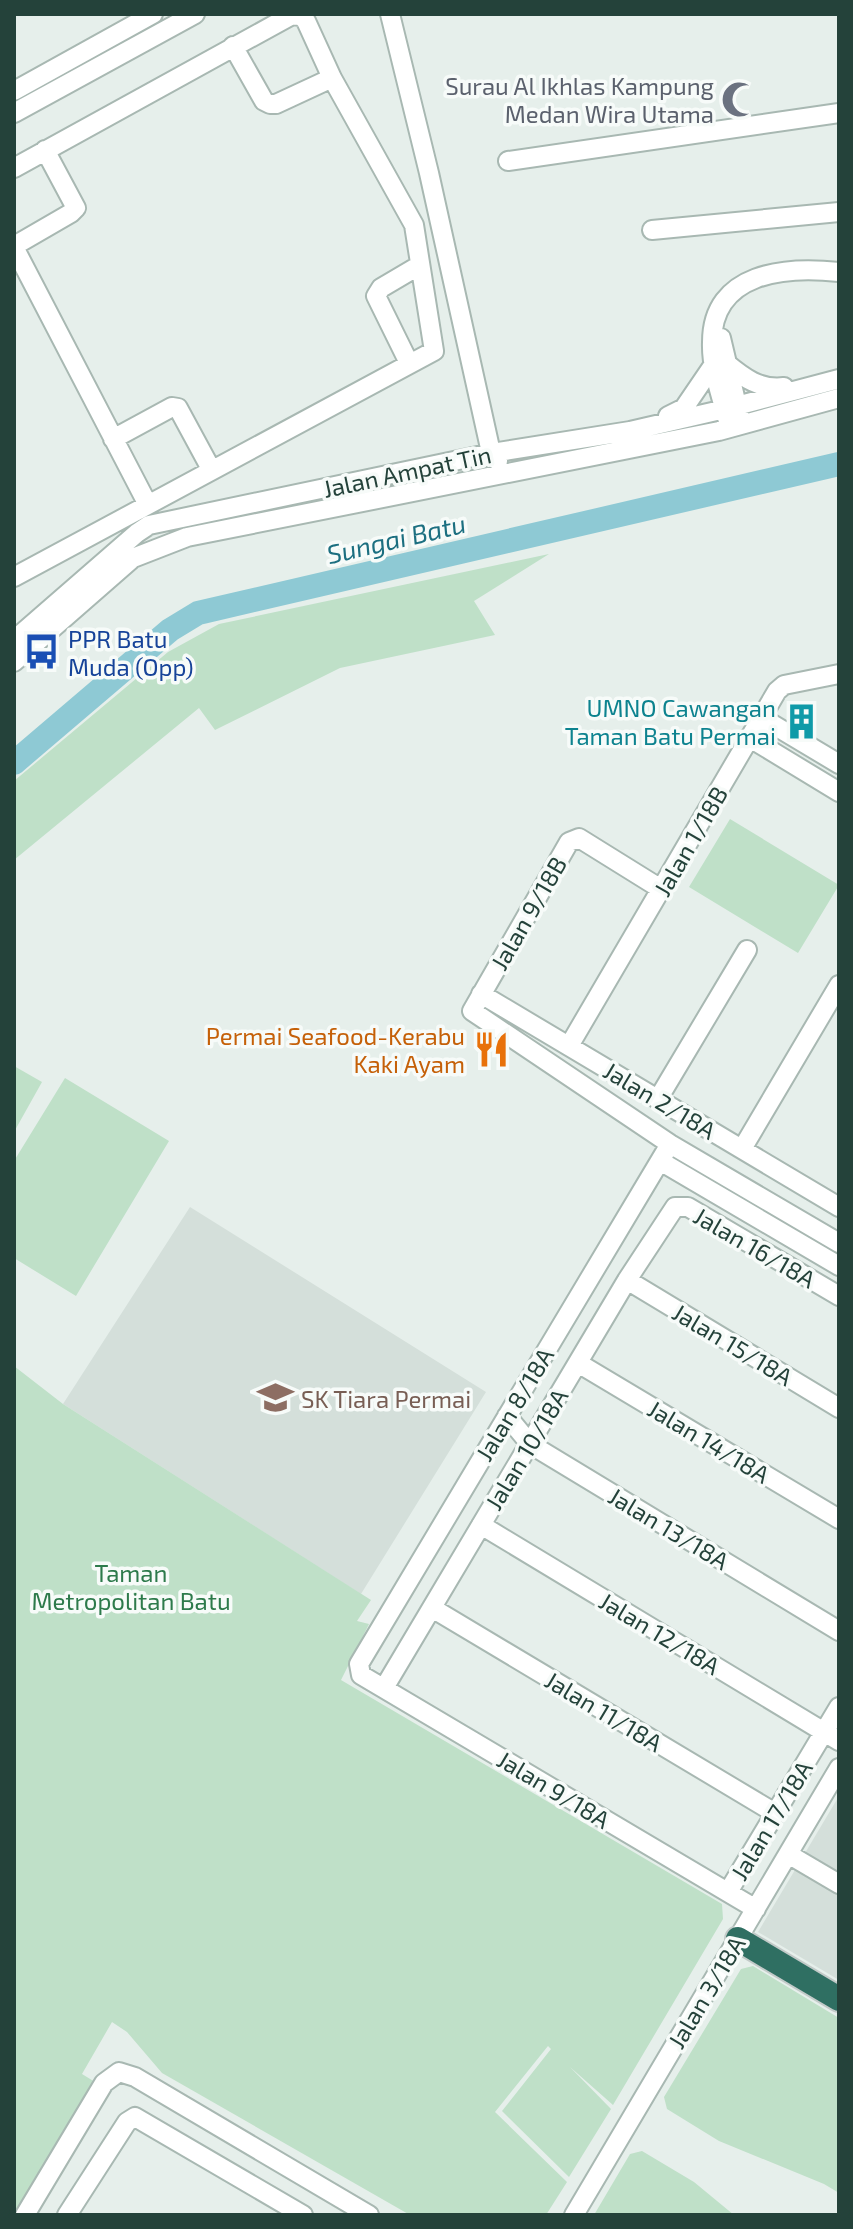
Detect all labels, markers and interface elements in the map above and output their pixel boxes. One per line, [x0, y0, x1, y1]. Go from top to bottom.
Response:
place label: Surau Al Ikhlas Kampung Medan Wira Utama [445, 71, 714, 128]
mosque icon: Surau Al Ikhlas Kampung Medan Wira Utama [721, 80, 759, 118]
street label: Jalan Ampat Tin [320, 439, 494, 503]
water label: Sungai Batu [323, 507, 469, 569]
place label: PPR Batu Muda (Opp) [68, 624, 194, 681]
bus stop icon: PPR Batu Muda (Opp) [23, 633, 61, 671]
place label: UMNO Cawangan Taman Batu Permai [565, 693, 776, 750]
building icon: UMNO Cawangan Taman Batu Permai [783, 702, 821, 740]
street label: Jalan 1/18B [647, 781, 733, 901]
street label: Jalan 9/18B [484, 851, 572, 975]
place label: Permai Seafood-Kerabu Kaki Ayam [206, 1021, 465, 1078]
restaurant icon: Permai Seafood-Kerabu Kaki Ayam [472, 1030, 510, 1068]
street label: Jalan 2/18A [599, 1055, 721, 1145]
street label: Jalan 16/18A [689, 1201, 821, 1294]
street label: Jalan 15/18A [668, 1297, 798, 1391]
street label: Jalan 8/18A [469, 1342, 559, 1466]
school or university icon: SK Tiara Permai [256, 1379, 294, 1417]
street label: Jalan 10/18A [478, 1383, 574, 1515]
place label: SK Tiara Permai [301, 1384, 471, 1413]
street label: Jalan 14/18A [643, 1393, 775, 1489]
street label: Jalan 13/18A [604, 1481, 735, 1575]
park label: Taman Metropolitan Batu [31, 1558, 231, 1615]
street label: Jalan 12/18A [594, 1586, 726, 1680]
street label: Jalan 11/18A [540, 1665, 668, 1757]
street label: Jalan 9/18A [492, 1744, 616, 1834]
street label: Jalan 17/18A [724, 1755, 818, 1885]
street label: Jalan 3/18A [661, 1931, 751, 2053]

